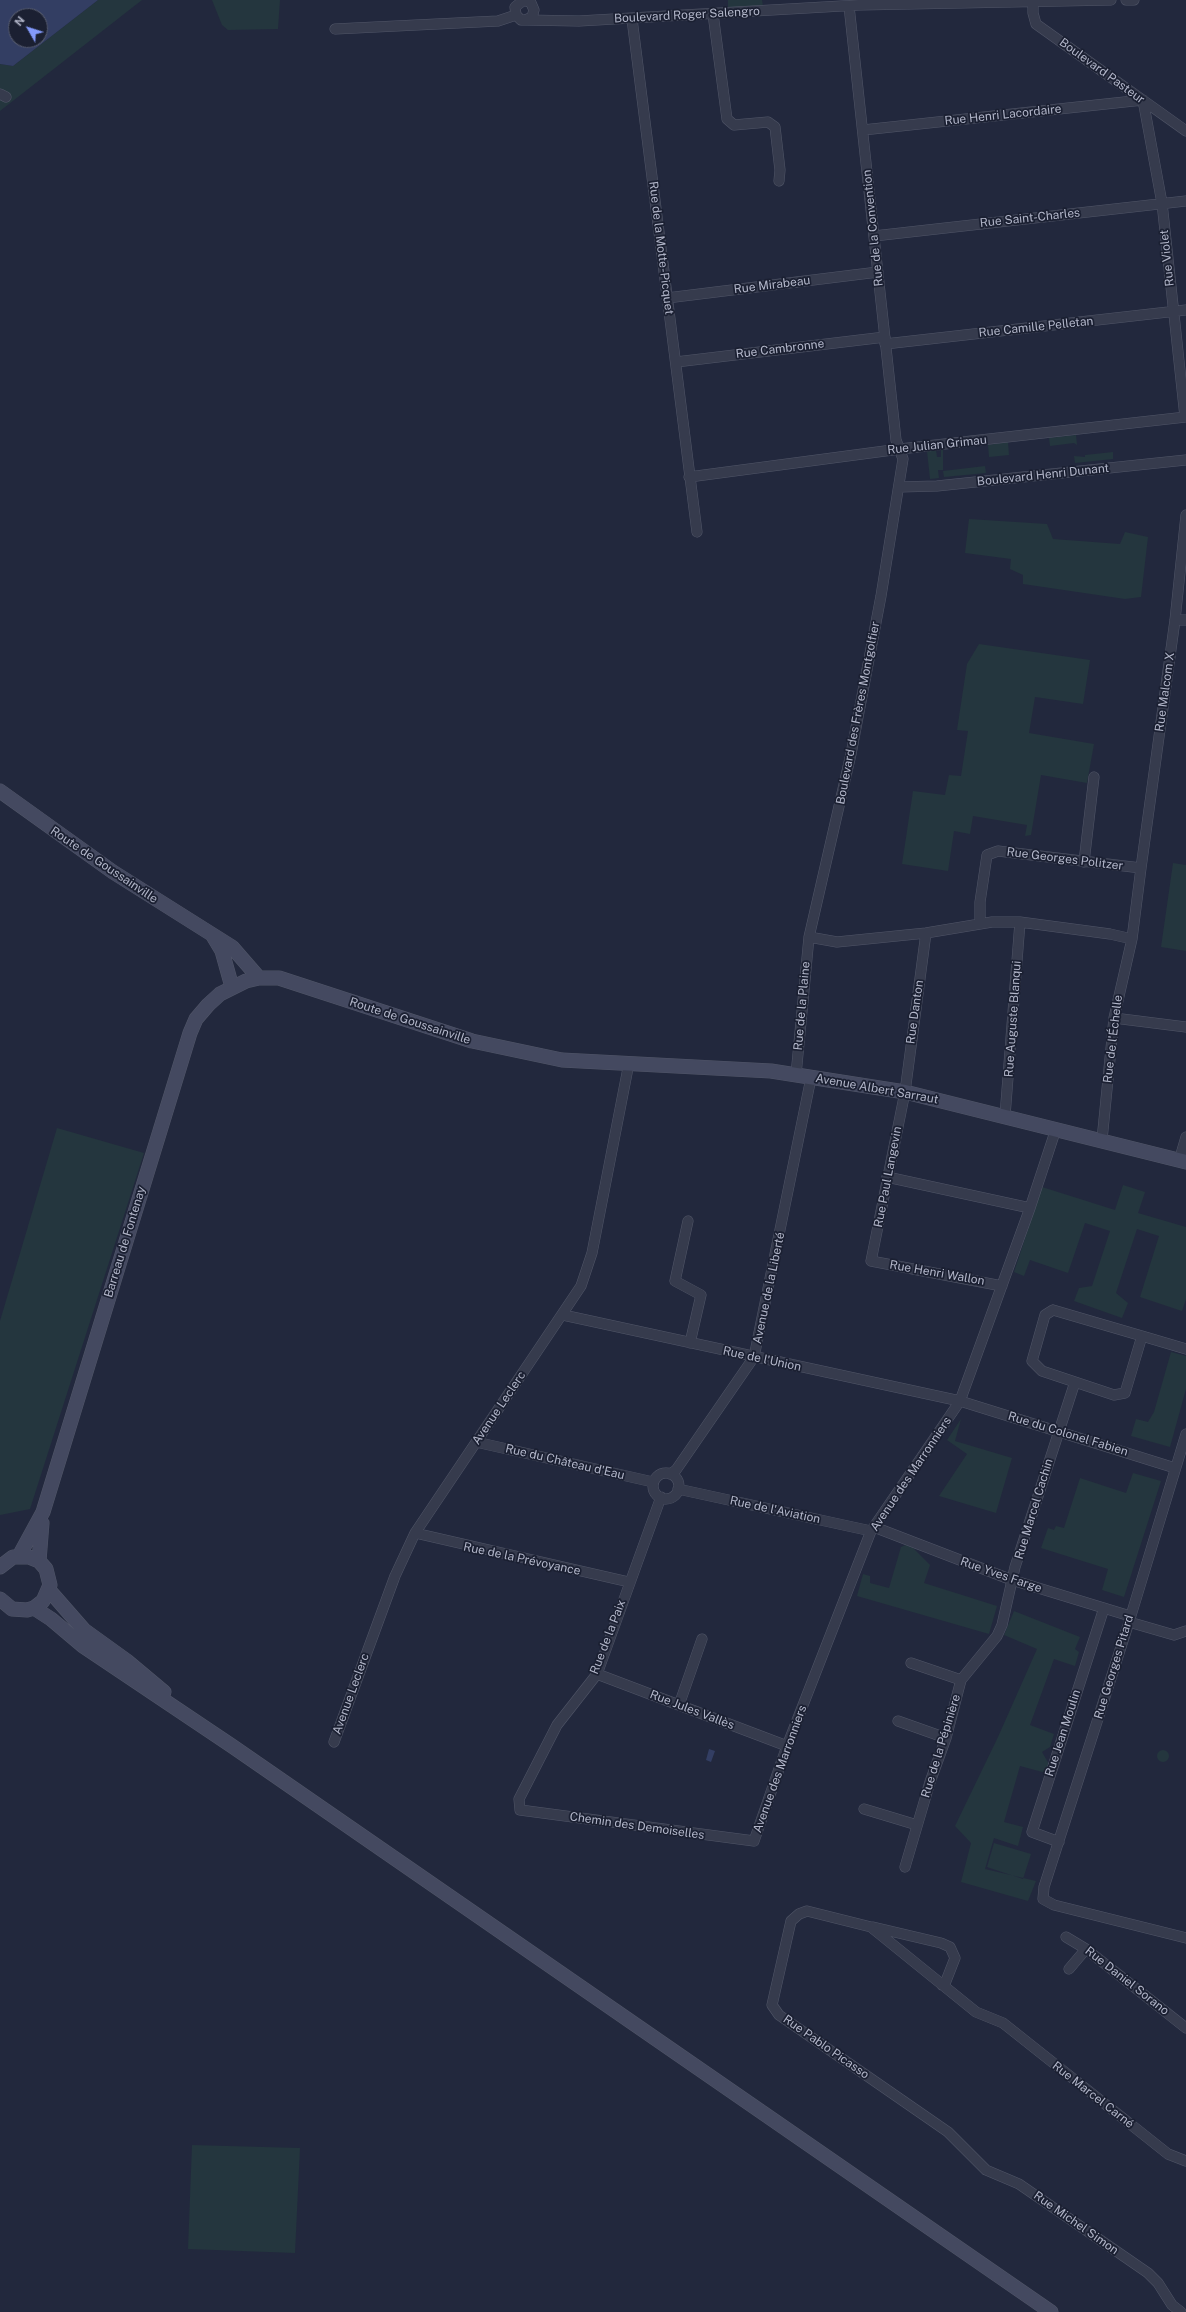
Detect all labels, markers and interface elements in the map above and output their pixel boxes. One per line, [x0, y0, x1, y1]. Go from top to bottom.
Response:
street label: Boulevard Roger Salengro [614, 4, 760, 26]
north arrow [8, 8, 48, 48]
text: N [12, 14, 27, 28]
street label: Boulevard Pasteur [1056, 35, 1148, 107]
street label: Rue Henri Lacordaire [944, 102, 1062, 128]
street label: Rue de la Convention [860, 169, 886, 287]
street label: Rue de la Motte-Picquet [646, 181, 676, 315]
street label: Rue Saint-Charles [979, 206, 1081, 230]
street label: Rue Violet [1157, 229, 1177, 287]
street label: Rue Mirabeau [733, 273, 811, 297]
street label: Rue Camille Pelletan [978, 314, 1094, 340]
street label: Rue Cambronne [735, 336, 825, 362]
street label: Rue Julian Grimau [887, 433, 987, 457]
street label: Boulevard Henri Dunant [976, 461, 1110, 489]
street label: Boulevard des Frères Montgolfier [833, 620, 883, 806]
street label: Rue Malcom X [1152, 651, 1178, 733]
street label: Route de Goussainville [48, 824, 160, 906]
street label: Rue Georges Politzer [1006, 845, 1124, 873]
street label: Rue Auguste Blanqui [1002, 960, 1024, 1078]
street label: Rue de la Plaine [791, 961, 813, 1051]
street label: Rue Danton [903, 979, 927, 1045]
street label: Rue de l'Échelle [1100, 994, 1126, 1084]
street label: Route de Goussainville [348, 995, 472, 1047]
street label: Avenue Albert Sarraut [815, 1071, 939, 1107]
street label: Rue Paul Langevin [871, 1125, 905, 1229]
street label: Barreau de Fontenay [101, 1185, 149, 1299]
street label: Avenue de la Liberté [750, 1231, 788, 1345]
street label: Rue Henri Wallon [888, 1258, 986, 1288]
street label: Rue de l'Union [722, 1344, 802, 1374]
street label: Avenue Leclerc [469, 1369, 529, 1447]
street label: Rue du Colonel Fabien [1006, 1409, 1130, 1459]
street label: Avenue des Marronniers [867, 1414, 955, 1534]
street label: Rue du Château d'Eau [504, 1441, 626, 1483]
street label: Rue Marcel Cachin [1012, 1457, 1056, 1561]
street label: Rue de l'Aviation [728, 1493, 822, 1527]
street label: Rue de la Prévoyance [462, 1540, 582, 1578]
street label: Rue Yves Farge [958, 1554, 1044, 1596]
street label: Rue de la Paix [587, 1598, 629, 1676]
street label: Rue Georges Pitard [1091, 1613, 1137, 1721]
street label: Avenue Leclerc [330, 1651, 372, 1737]
street label: Rue Jules Vallès [648, 1687, 736, 1733]
street label: Rue Jean Moulin [1042, 1688, 1084, 1778]
street label: Rue de la Pépinière [918, 1693, 964, 1799]
street label: Avenue des Marronniers [750, 1703, 810, 1835]
street label: Chemin des Demoiselles [569, 1809, 705, 1843]
street label: Rue Daniel Sorano [1082, 1944, 1172, 2018]
street label: Rue Pablo Picasso [780, 2012, 872, 2082]
street label: Rue Marcel Carné [1049, 2059, 1137, 2131]
street label: Rue Michel Simon [1031, 2188, 1121, 2258]

